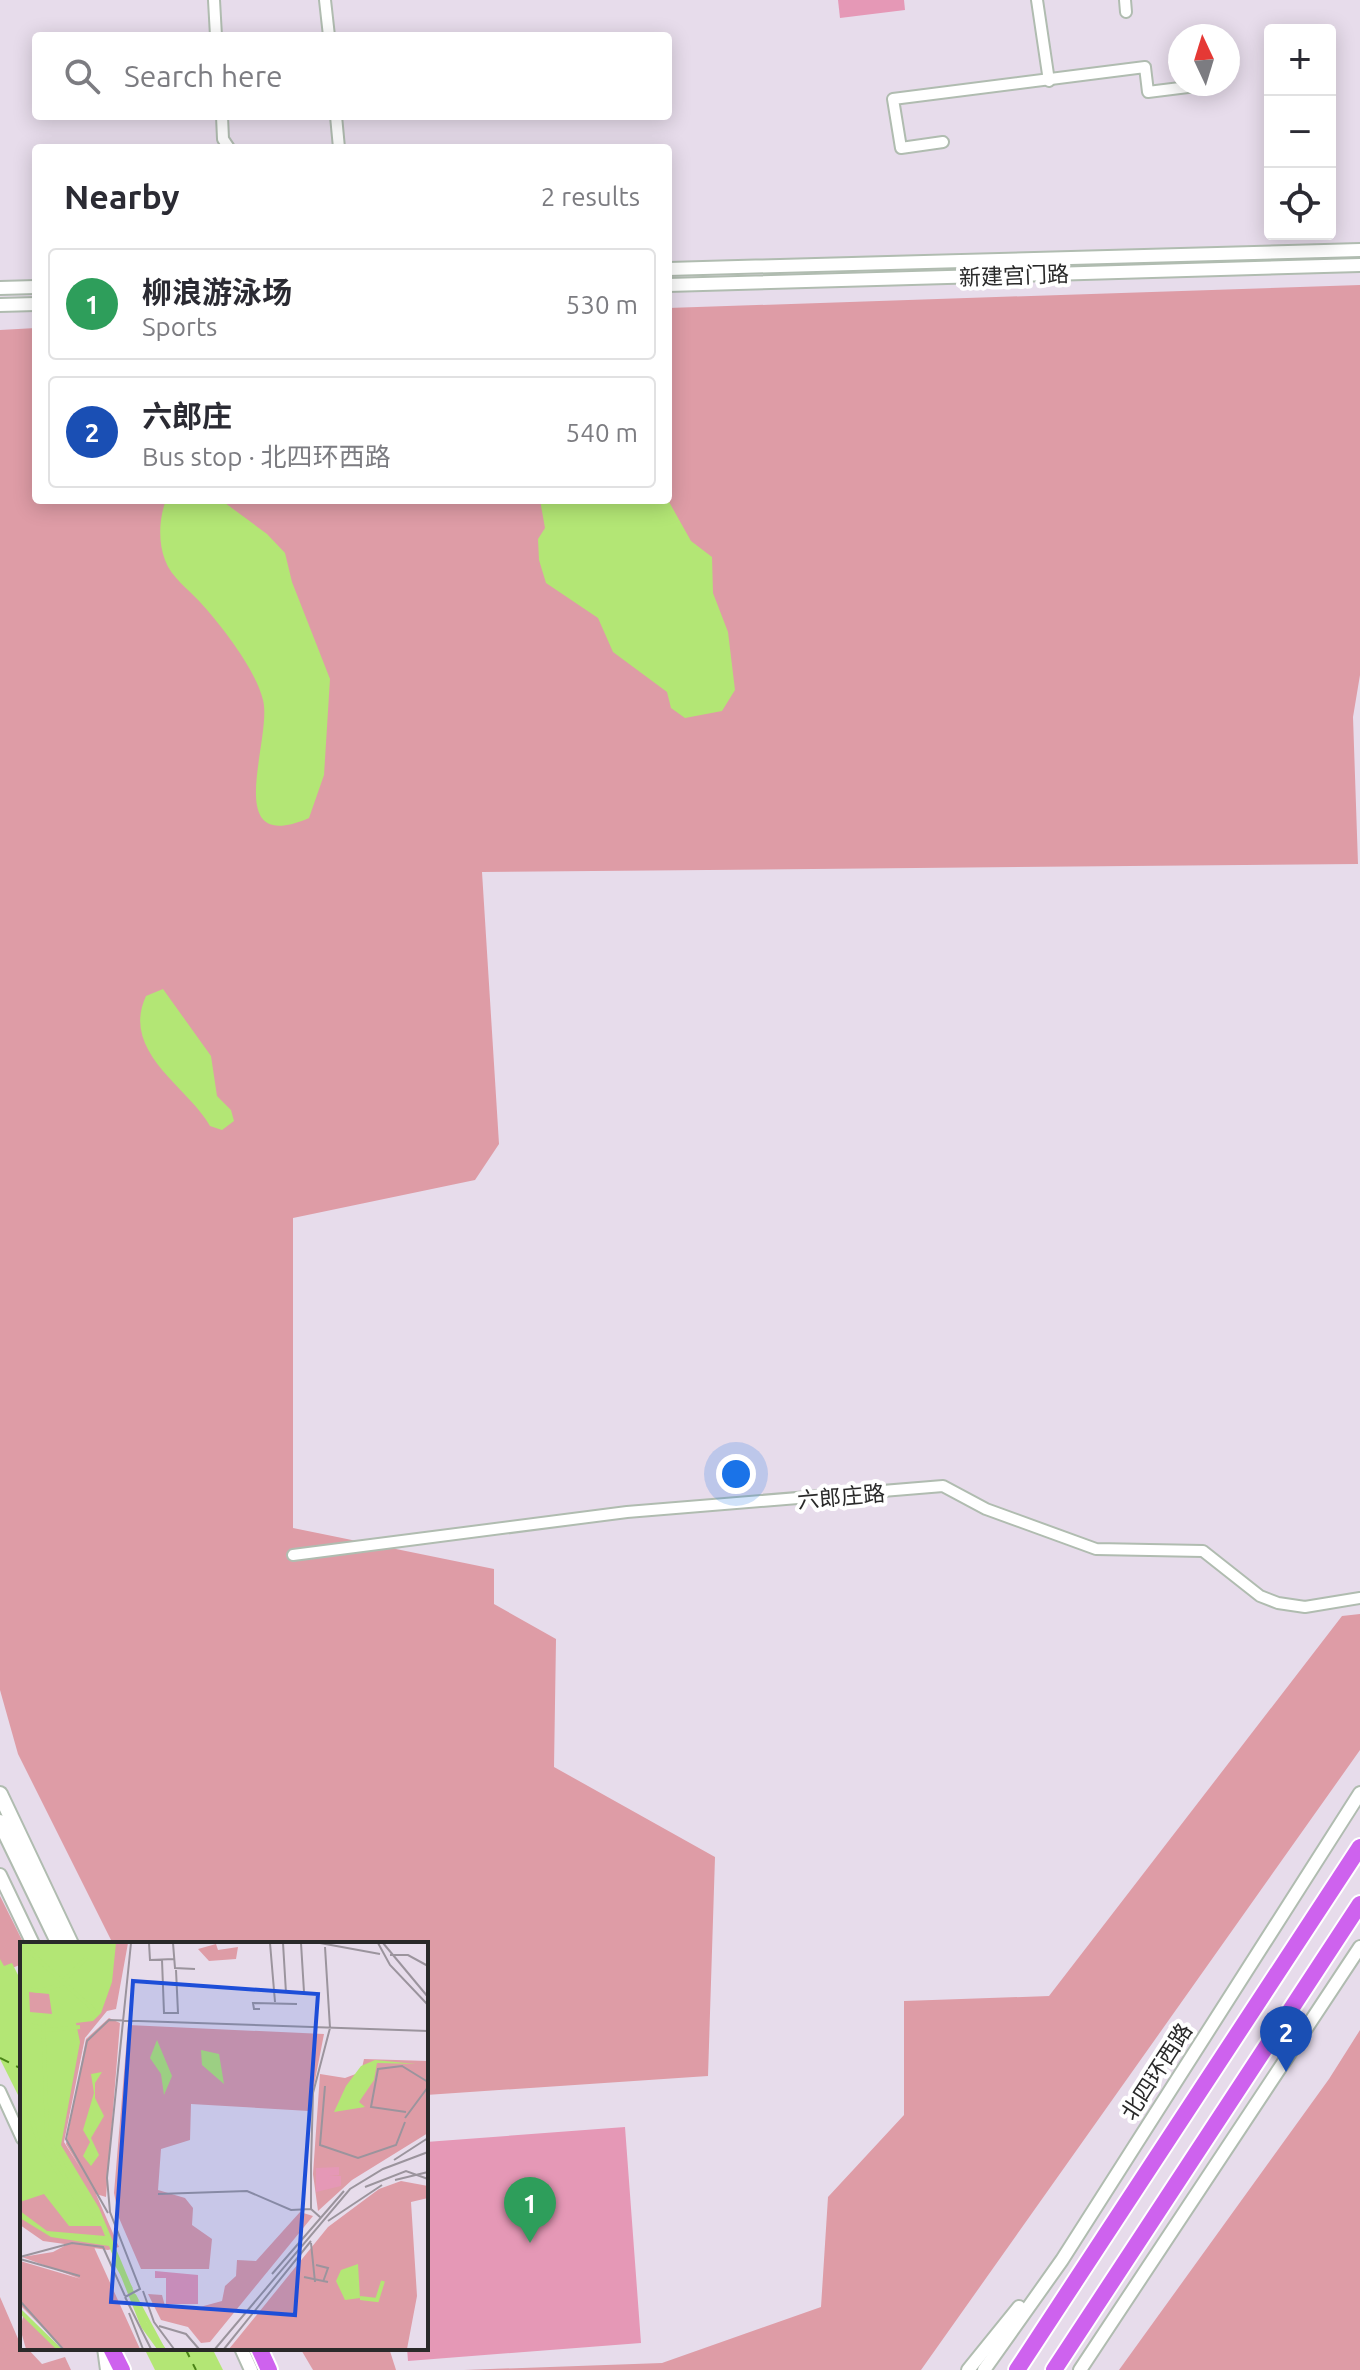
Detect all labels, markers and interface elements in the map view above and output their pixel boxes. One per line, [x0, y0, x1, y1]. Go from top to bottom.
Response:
north arrow [1168, 24, 1240, 96]
map controls [1264, 24, 1336, 240]
button: + [1264, 24, 1336, 96]
search box [32, 32, 672, 120]
icon: search [60, 54, 104, 98]
text: Search here [124, 59, 283, 93]
button: − [1264, 96, 1336, 168]
button: locate [1264, 168, 1336, 240]
text: Nearby [64, 177, 179, 215]
text: 2 results [541, 182, 640, 211]
street label: 新建宫门路 [959, 261, 1069, 289]
text: 柳浪游泳场 [142, 275, 292, 309]
text: 1 [85, 290, 99, 319]
text: 530 m [566, 290, 638, 319]
text: Sports [142, 312, 217, 341]
text: 六郎庄 [142, 399, 232, 433]
text: 2 [85, 418, 99, 447]
text: 540 m [566, 418, 638, 447]
text: Bus stop · 北四环西路 [142, 442, 391, 471]
your location [716, 1454, 756, 1494]
street label: 六郎庄路 [796, 1480, 886, 1512]
inset map [20, 1942, 428, 2350]
pin: 2 [1260, 2006, 1312, 2072]
street label: 北四环西路 [1116, 2018, 1196, 2124]
pin: 1 [504, 2177, 556, 2243]

